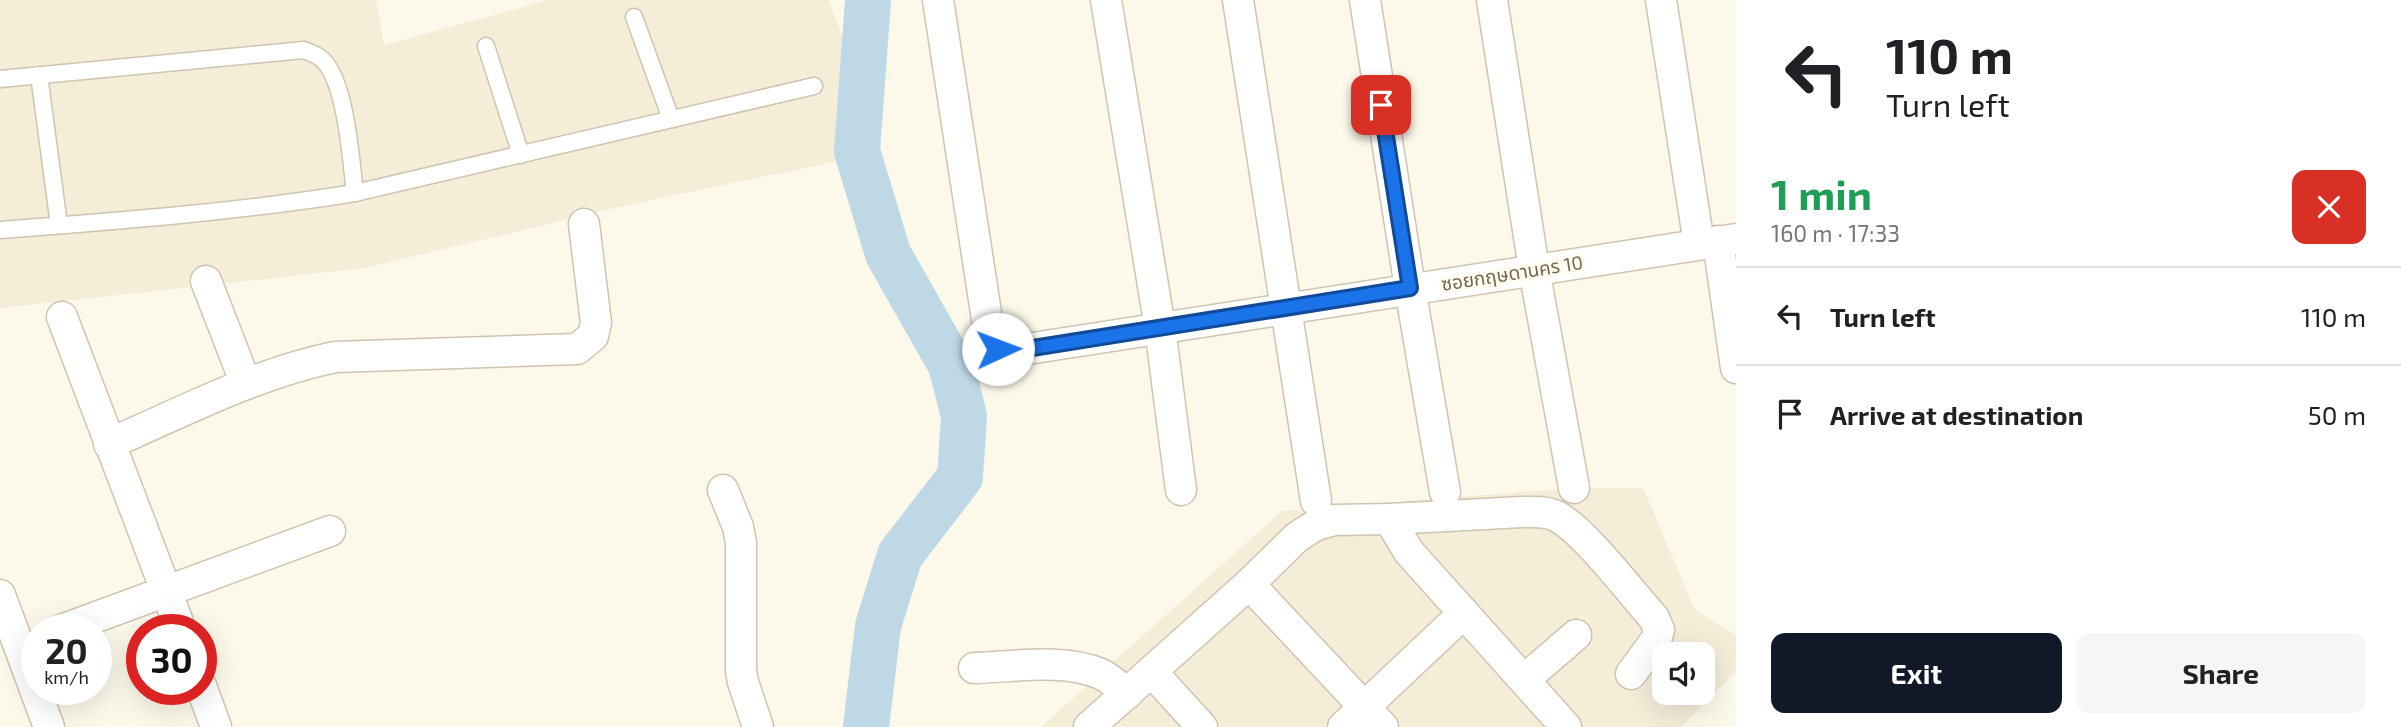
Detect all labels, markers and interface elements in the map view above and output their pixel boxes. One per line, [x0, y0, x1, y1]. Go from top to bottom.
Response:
text: 110 m [1886, 25, 2013, 84]
icon: left [1771, 28, 1862, 119]
pin [1351, 75, 1411, 135]
text: Turn left [1886, 85, 2010, 123]
icon: arrive [1362, 86, 1400, 124]
text: 1 min [1771, 168, 1872, 218]
button: close [2292, 170, 2366, 244]
text: 160 m · 17:33 [1771, 219, 1900, 247]
street label: ซอยกฤษดานคร 10 [1439, 250, 1584, 295]
icon: left [1771, 297, 1809, 335]
text: Turn left [1830, 301, 1936, 332]
text: 110 m [2301, 301, 2366, 332]
position arrow [961, 312, 1035, 386]
icon: arrive [1771, 395, 1809, 433]
text: Arrive at destination [1830, 399, 2083, 430]
text: 50 m [2308, 399, 2366, 430]
speed limit sign: 30 [126, 614, 217, 705]
text: 20 [45, 629, 88, 671]
button: Exit [1771, 633, 2062, 713]
button: Share [2076, 633, 2366, 713]
map controls [1652, 642, 1715, 705]
button: sound [1652, 642, 1715, 705]
text: km/h [44, 666, 89, 688]

